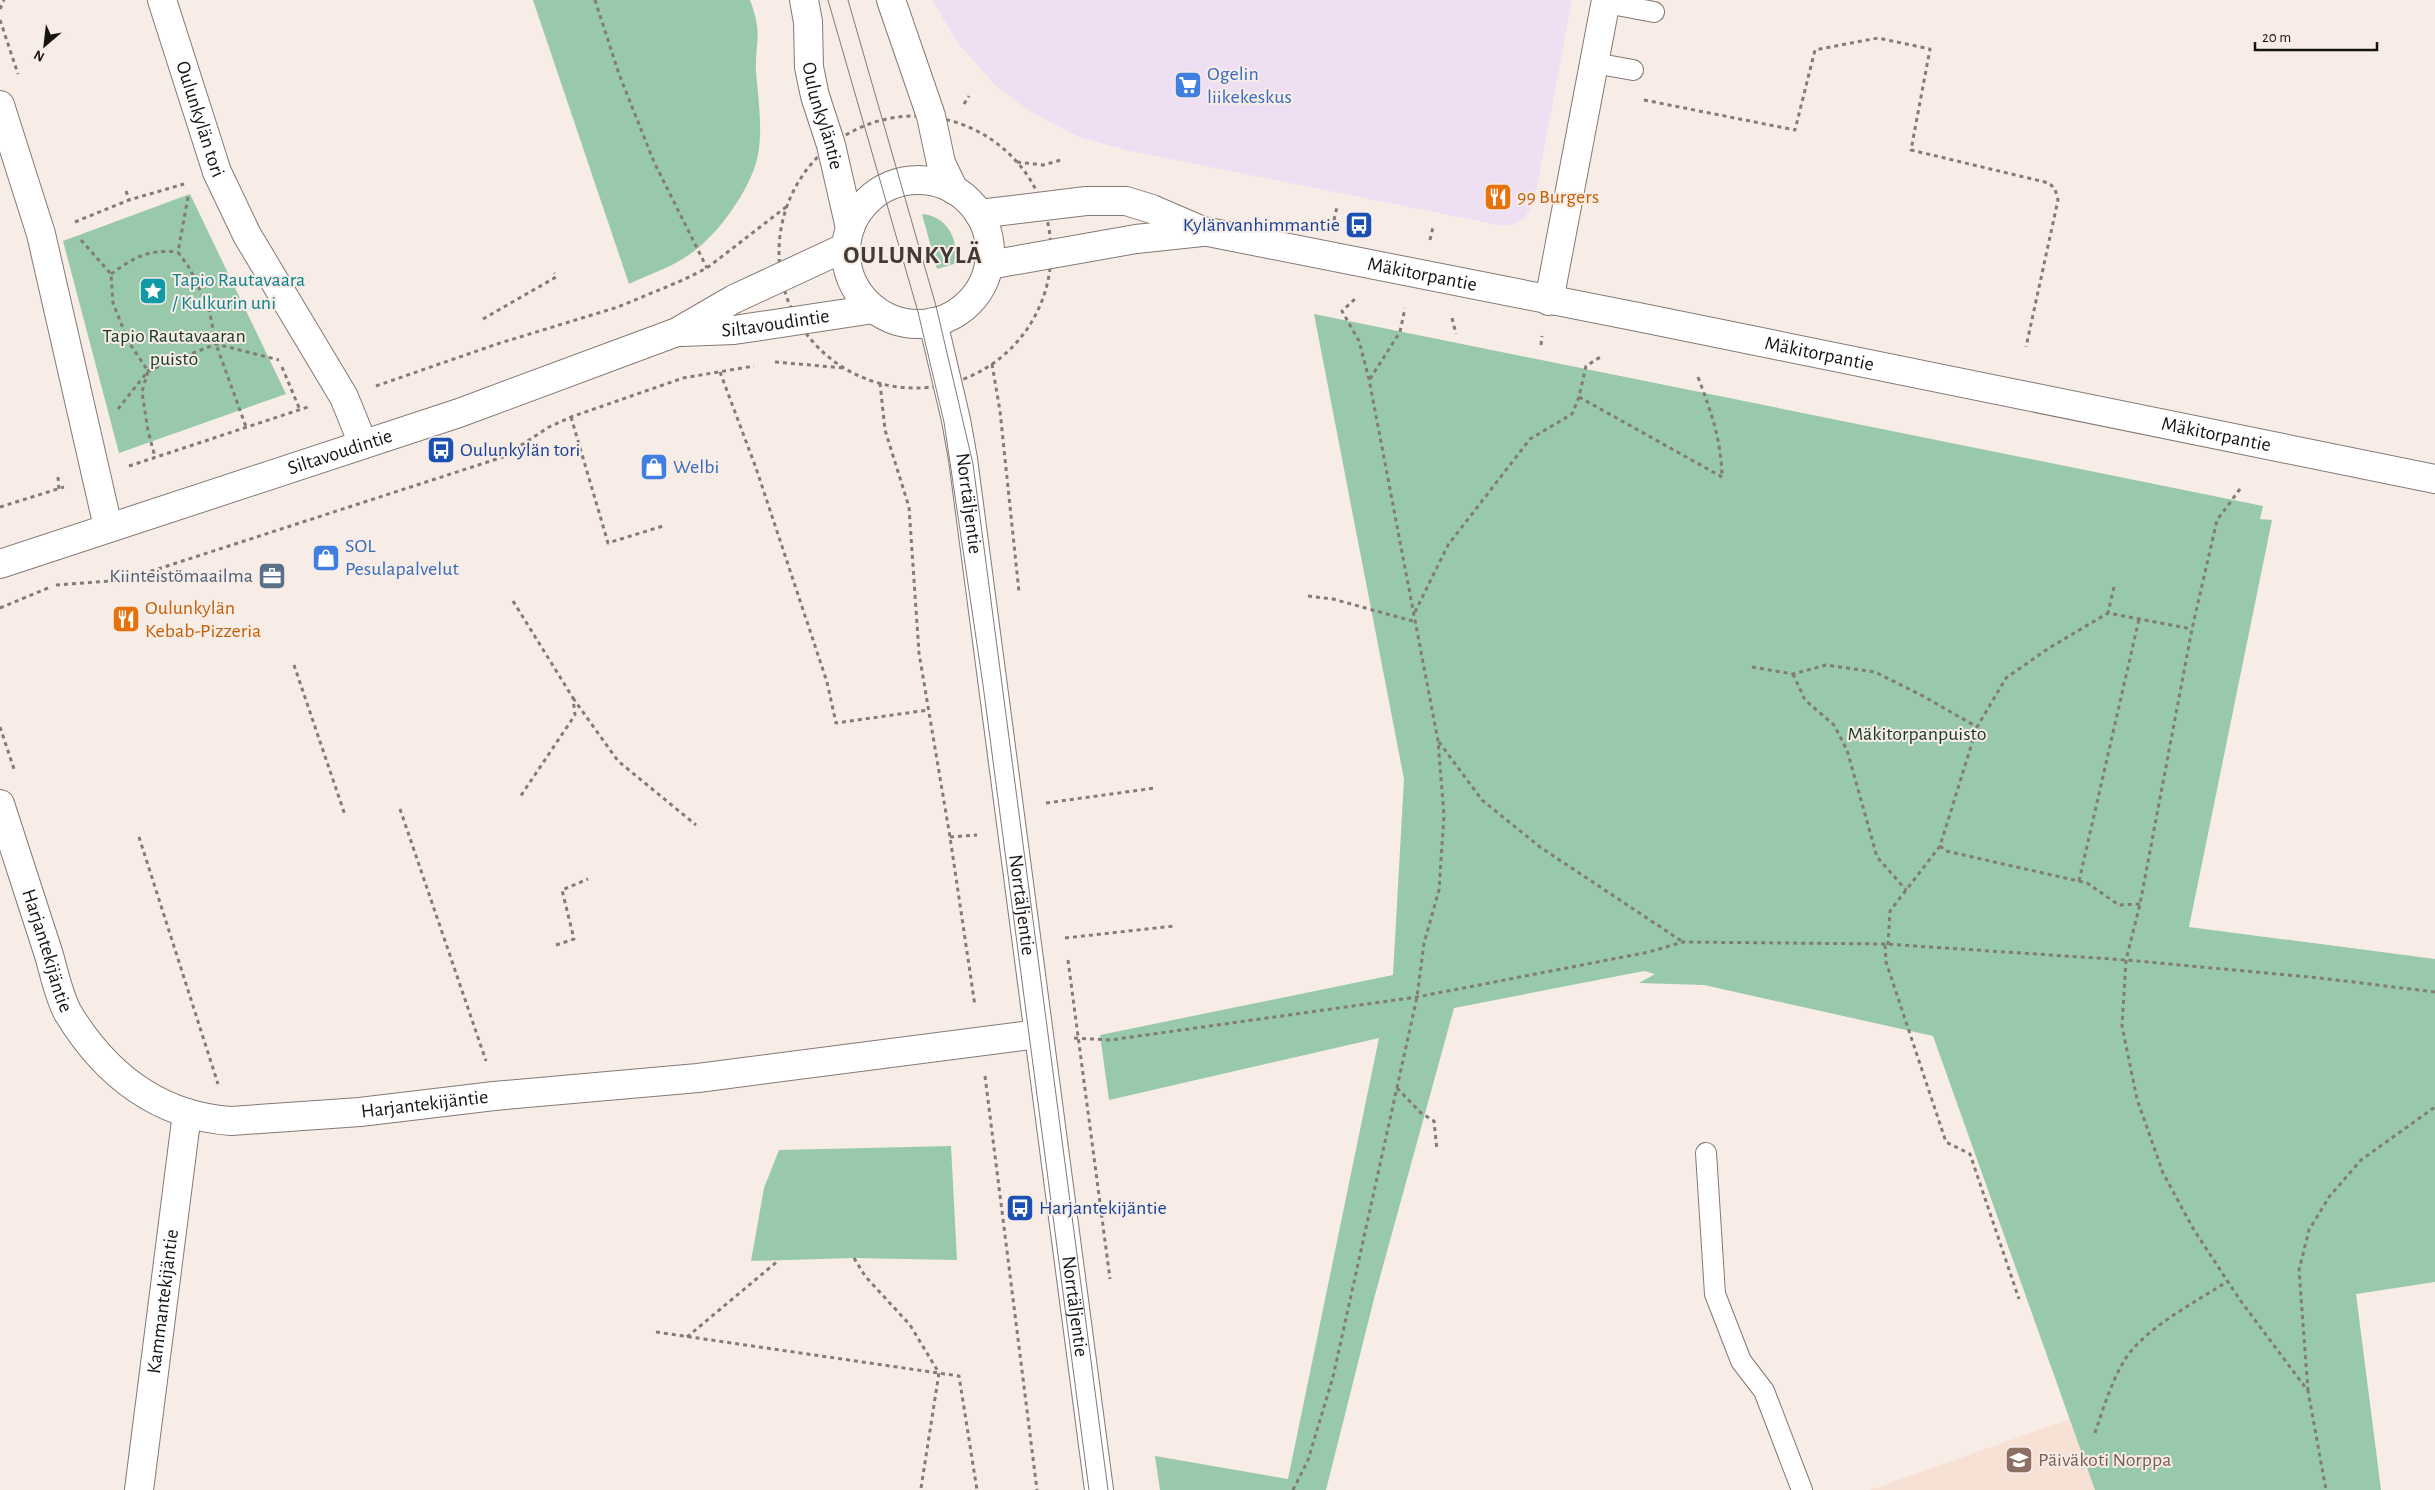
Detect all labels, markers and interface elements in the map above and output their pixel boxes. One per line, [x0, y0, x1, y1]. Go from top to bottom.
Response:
north arrow [20, 20, 70, 70]
scale bar [2255, 20, 2378, 52]
text: 20 m [2262, 30, 2291, 45]
text: N [32, 47, 47, 64]
street label: Oulunkylän tori [172, 59, 228, 181]
street label: Oulunkyläntie [798, 60, 846, 171]
place label: Ogelin liikekeskus [1207, 64, 1292, 107]
supermarket icon: Ogelin liikekeskus [1173, 70, 1203, 100]
restaurant icon: 99 Burgers [1483, 182, 1513, 212]
place label: 99 Burgers [1517, 187, 1599, 207]
bus stop icon: Kylänvanhimmantie [1344, 210, 1374, 240]
place label: Kylänvanhimmantie [1183, 215, 1340, 235]
district label: OULUNKYLÄ [843, 241, 983, 268]
street label: Mäkitorpantie [1366, 254, 1479, 295]
place label: Tapio Rautavaara / Kulkurin uni [172, 270, 305, 313]
place icon: Tapio Rautavaara / Kulkurin uni [138, 276, 168, 306]
street label: Siltavoudintie [721, 306, 831, 340]
park label: Tapio Rautavaaran puisto [102, 326, 246, 369]
street label: Mäkitorpantie [1763, 333, 1876, 375]
street label: Mäkitorpantie [2160, 414, 2273, 455]
street label: Siltavoudintie [285, 426, 395, 479]
bus stop icon: Oulunkylän tori [426, 435, 456, 465]
place label: Oulunkylän tori [460, 440, 580, 460]
shop icon: Welbi [639, 452, 669, 482]
street label: Norrtäljentie [952, 452, 985, 555]
place label: Welbi [673, 457, 719, 477]
place label: SOL Pesulapalvelut [345, 536, 459, 579]
shop icon: SOL Pesulapalvelut [311, 543, 341, 573]
office icon: Kiinteistömaailma [257, 561, 287, 591]
place label: Kiinteistömaailma [109, 566, 253, 586]
place label: Oulunkylän Kebab-Pizzeria [145, 598, 261, 641]
restaurant icon: Oulunkylän Kebab-Pizzeria [111, 604, 141, 634]
park label: Mäkitorpanpuisto [1847, 724, 1987, 744]
street label: Norrtäljentie [1005, 853, 1038, 957]
street label: Harjantekijäntie [18, 887, 76, 1016]
street label: Harjantekijäntie [360, 1087, 489, 1122]
bus stop icon: Harjantekijäntie [1005, 1193, 1035, 1223]
place label: Harjantekijäntie [1039, 1198, 1167, 1218]
street label: Kammantekijäntie [144, 1228, 182, 1375]
street label: Norrtäljentie [1058, 1255, 1091, 1358]
school or university icon: Päiväkoti Norppa [2004, 1445, 2034, 1475]
place label: Päiväkoti Norppa [2038, 1450, 2171, 1470]

